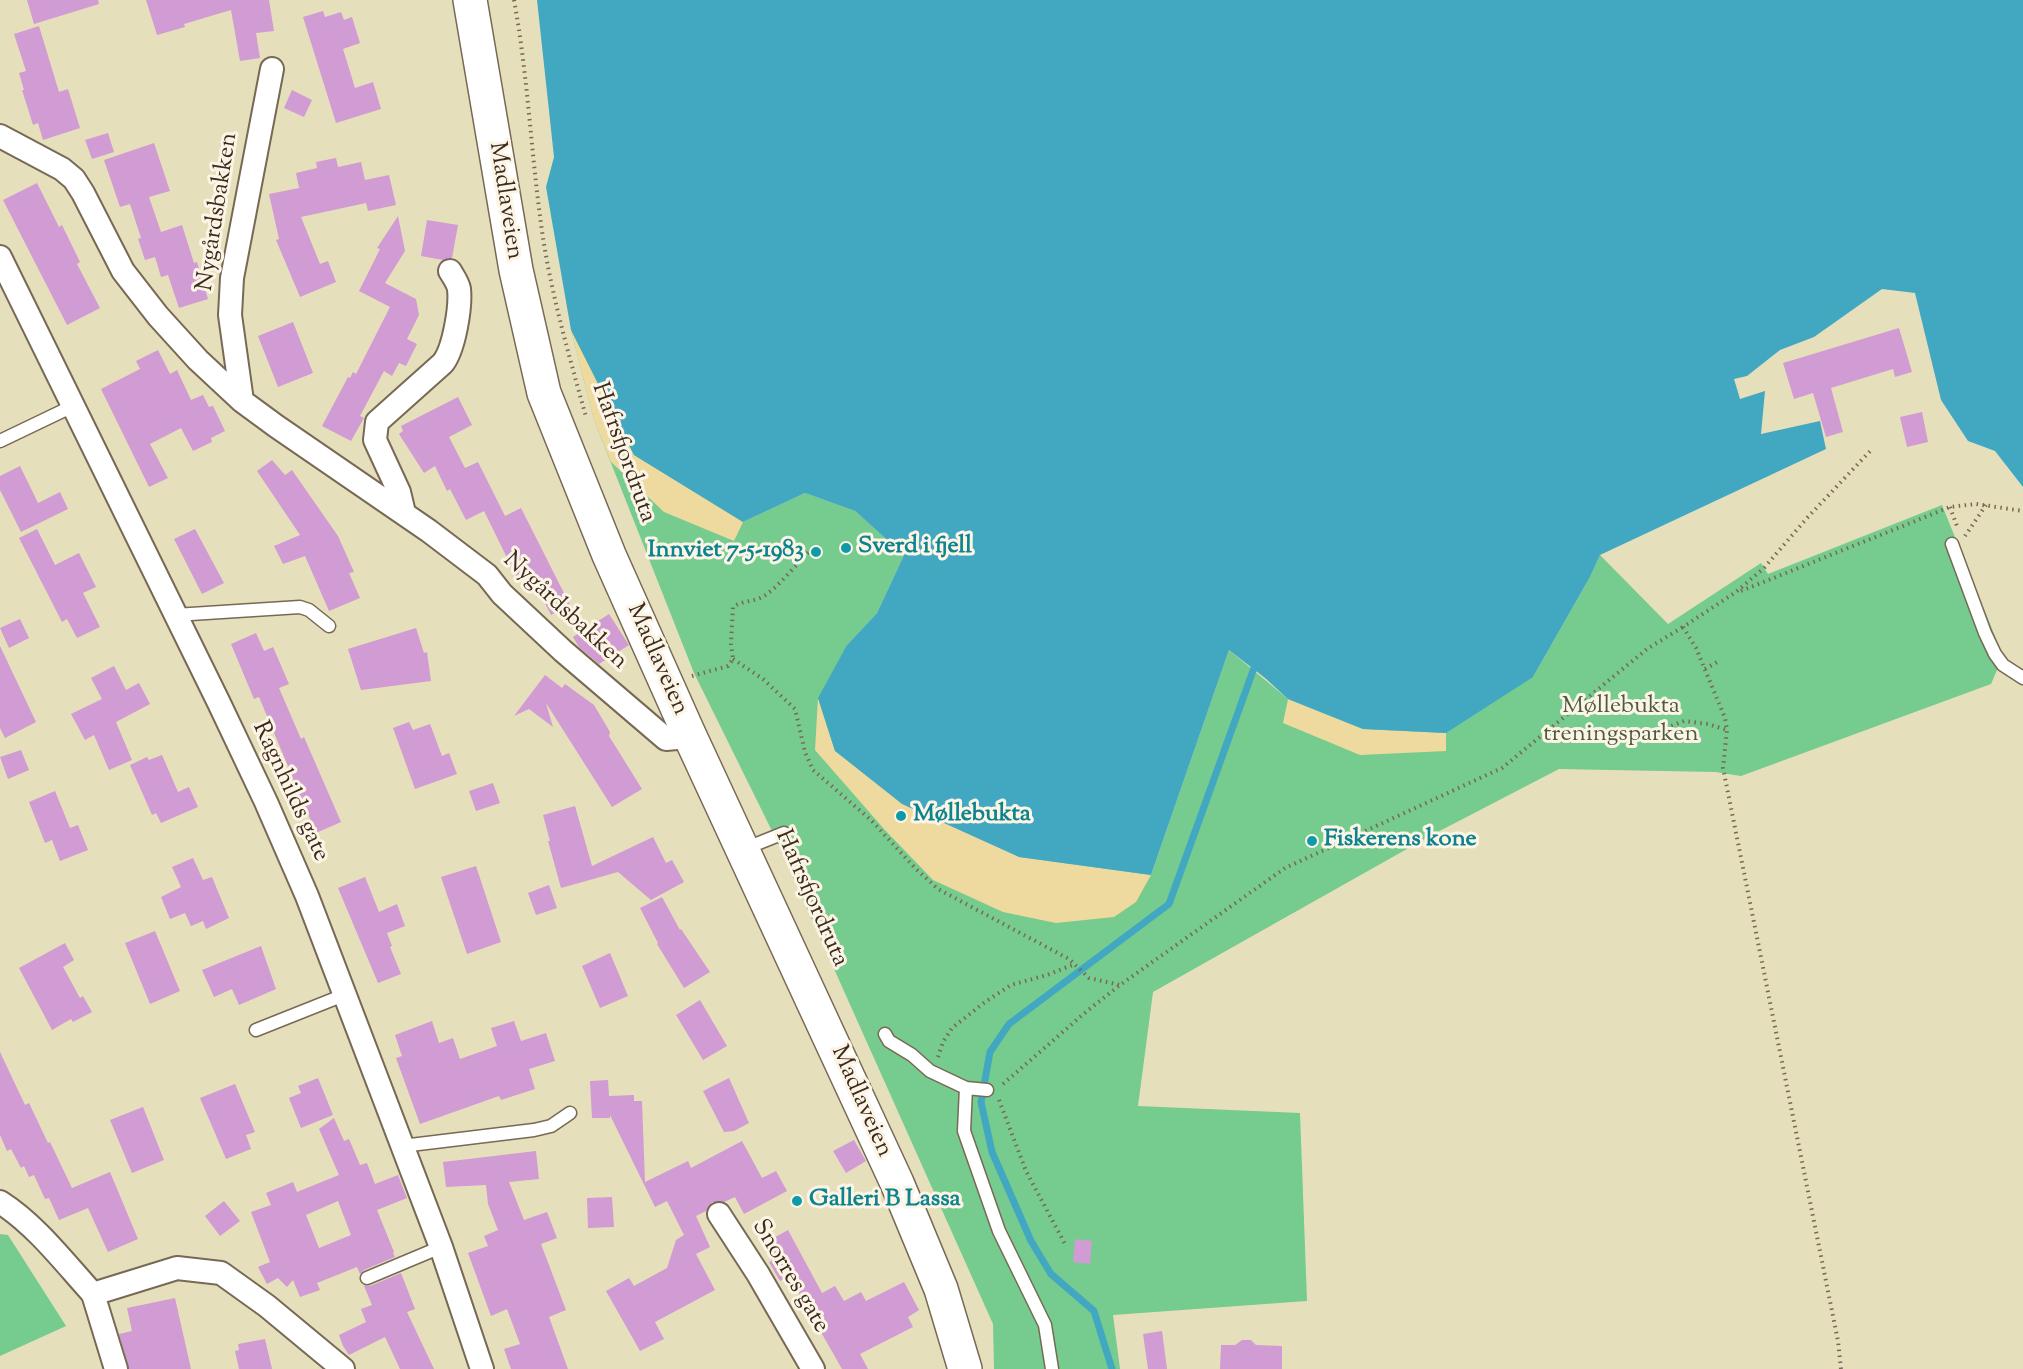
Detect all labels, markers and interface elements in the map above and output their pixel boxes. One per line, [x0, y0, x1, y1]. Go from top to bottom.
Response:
street label: Nygårdsbakken [192, 131, 246, 293]
street label: Madlaveien [480, 140, 528, 262]
street label: Hafrsfjordruta [583, 379, 661, 527]
place label: Sverd i fjell [858, 534, 972, 562]
place label: Innviet 7-5-1983 [648, 538, 804, 566]
marker: Sverd i fjell [839, 541, 853, 555]
marker: Innviet 7-5-1983 [809, 545, 823, 559]
street label: Nygårdsbakken [496, 547, 632, 677]
street label: Madlaveien [619, 600, 693, 720]
park label: Møllebukta treningsparken [1543, 694, 1699, 750]
street label: Ragnhilds gate [244, 717, 334, 867]
place label: Møllebukta [913, 802, 1031, 830]
marker: Møllebukta [894, 809, 908, 823]
street label: Hafrsfjordruta [767, 826, 853, 972]
place label: Fiskerens kone [1324, 827, 1477, 855]
marker: Fiskerens kone [1305, 834, 1319, 848]
street label: Madlaveien [823, 1042, 897, 1162]
place label: Galleri B Lassa [809, 1187, 961, 1215]
marker: Galleri B Lassa [790, 1194, 804, 1208]
street label: Snorres gate [744, 1215, 834, 1339]

